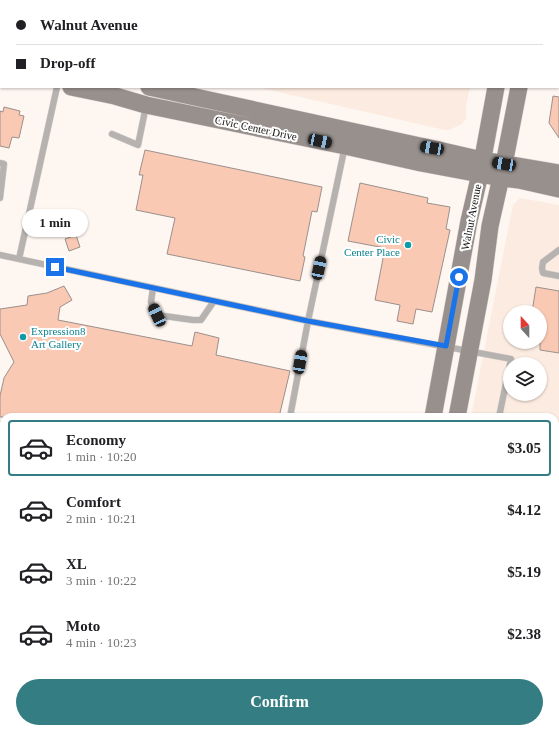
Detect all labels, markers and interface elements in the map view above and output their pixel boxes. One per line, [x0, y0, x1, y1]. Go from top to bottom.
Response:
text: Walnut Avenue [40, 17, 138, 33]
text: Drop-off [40, 55, 96, 71]
street label: Civic Center Drive [214, 113, 298, 143]
car [307, 133, 333, 149]
car [419, 140, 445, 156]
car [491, 156, 517, 172]
street label: Walnut Avenue [459, 183, 483, 251]
callout: 1 min [22, 209, 88, 237]
text: 1 min [39, 215, 71, 230]
place label: Civic Center Place [344, 233, 400, 258]
marker: Civic Center Place [403, 240, 413, 250]
car [311, 255, 327, 281]
route end [46, 258, 64, 276]
route start [450, 268, 468, 286]
car [146, 302, 168, 328]
north arrow [503, 305, 547, 349]
map controls [503, 305, 547, 401]
place label: Expression8 Art Gallery [31, 325, 86, 350]
marker: Expression8 Art Gallery [18, 332, 28, 342]
car [292, 349, 308, 375]
button: layers [503, 357, 547, 401]
icon: car [18, 430, 54, 466]
text: Economy [66, 432, 126, 448]
text: $3.05 [507, 440, 541, 456]
text: 1 min · 10:20 [66, 449, 136, 464]
icon: car [18, 492, 54, 528]
text: Comfort [66, 494, 121, 510]
text: $4.12 [507, 502, 541, 518]
text: 2 min · 10:21 [66, 511, 136, 526]
icon: car [18, 554, 54, 590]
text: XL [66, 556, 87, 572]
text: $5.19 [507, 564, 541, 580]
text: 3 min · 10:22 [66, 573, 136, 588]
icon: car [18, 616, 54, 652]
text: Moto [66, 618, 100, 634]
text: $2.38 [507, 626, 541, 642]
text: 4 min · 10:23 [66, 635, 136, 650]
button: Confirm [16, 679, 543, 725]

